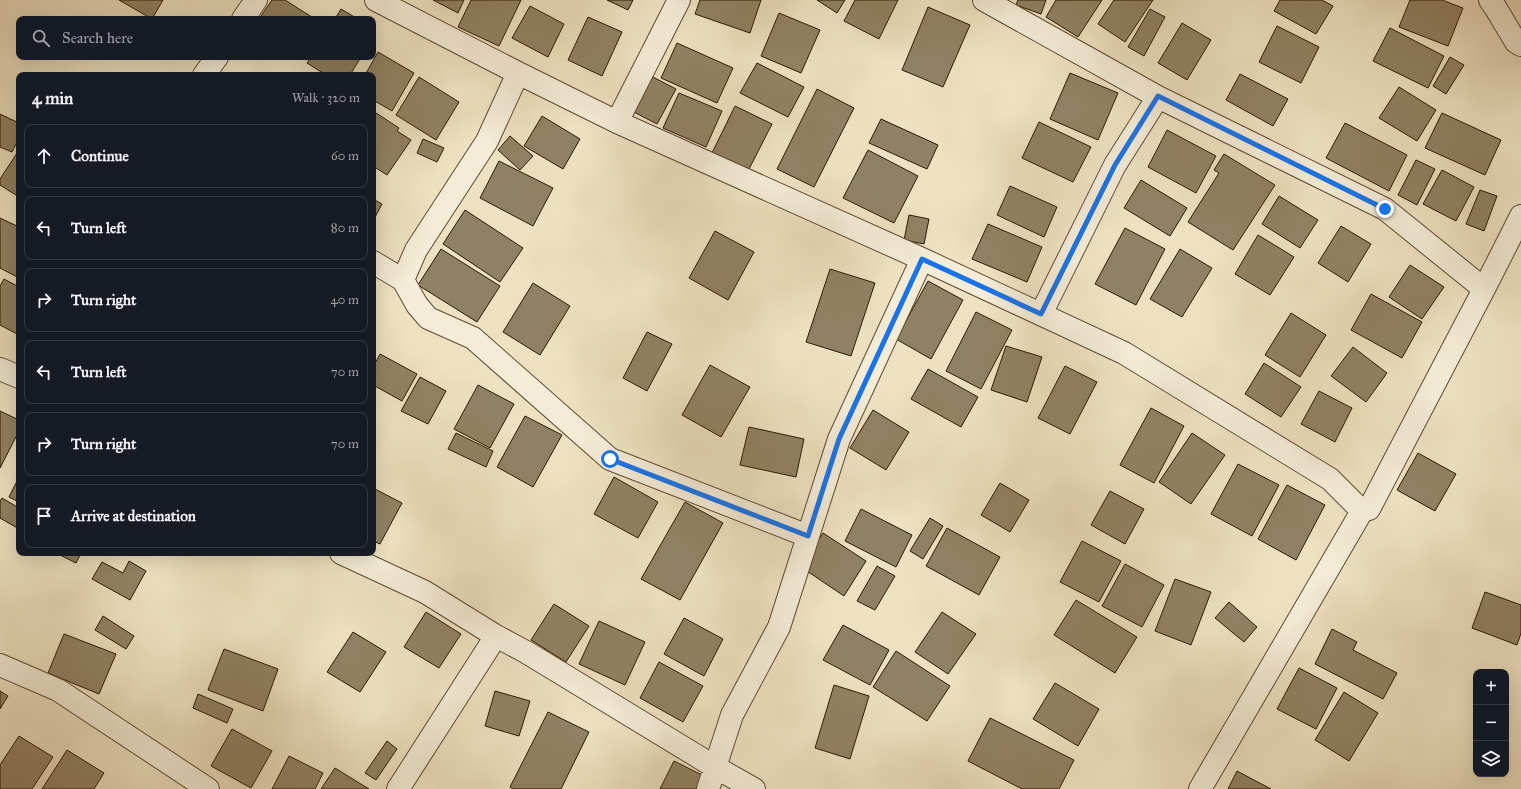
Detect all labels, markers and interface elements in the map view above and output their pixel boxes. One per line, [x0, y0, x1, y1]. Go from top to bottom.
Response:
search box [16, 16, 376, 60]
icon: search [30, 27, 52, 49]
text: Search here [62, 29, 133, 47]
text: 4 min [32, 88, 73, 109]
text: Walk · 320 m [292, 90, 360, 106]
icon: ahead [33, 145, 55, 167]
text: Continue [71, 147, 129, 165]
text: 60 m [331, 148, 359, 164]
route end [1376, 200, 1394, 218]
icon: left [33, 217, 55, 239]
text: Turn left [71, 219, 127, 237]
text: 80 m [331, 220, 359, 236]
icon: right [33, 289, 55, 311]
text: Turn right [71, 291, 136, 309]
text: 40 m [330, 292, 359, 308]
icon: left [33, 361, 55, 383]
text: Turn left [71, 363, 127, 381]
text: 70 m [331, 364, 359, 380]
icon: right [33, 433, 55, 455]
text: Turn right [71, 435, 136, 453]
text: 70 m [331, 436, 359, 452]
route start [601, 450, 619, 468]
icon: arrive [33, 505, 55, 527]
text: Arrive at destination [71, 507, 196, 525]
map controls [1473, 669, 1509, 777]
button: + [1473, 669, 1509, 705]
button: − [1473, 705, 1509, 741]
button: layers [1473, 741, 1509, 777]

